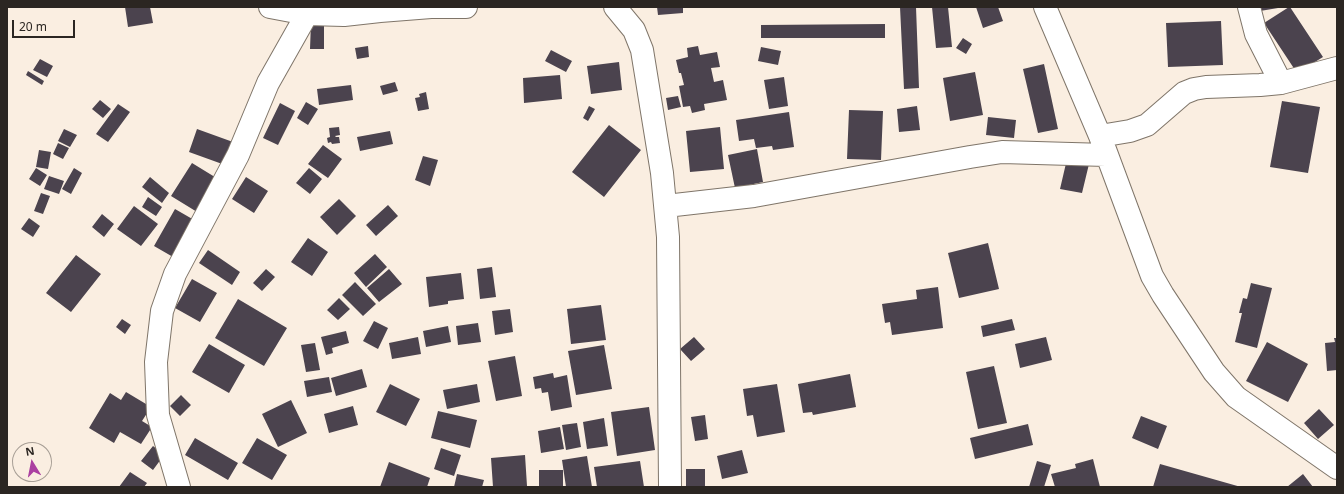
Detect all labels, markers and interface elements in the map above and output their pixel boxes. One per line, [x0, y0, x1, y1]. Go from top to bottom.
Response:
scale bar [14, 12, 77, 38]
text: 20 m [19, 18, 47, 35]
north arrow [12, 442, 52, 482]
text: N [24, 443, 36, 459]

